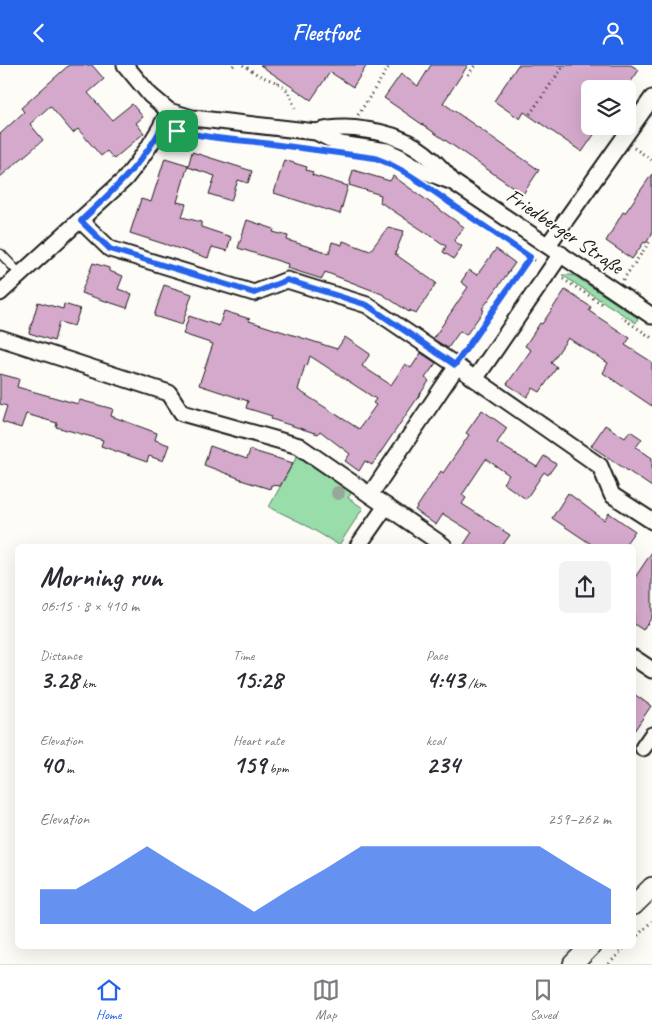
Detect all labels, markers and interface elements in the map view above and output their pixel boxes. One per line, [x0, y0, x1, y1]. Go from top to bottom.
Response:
icon: back [25, 19, 53, 47]
text: Fleetfoot [293, 19, 359, 47]
icon: person [599, 19, 627, 47]
map controls [581, 80, 636, 135]
button: layers [581, 80, 636, 135]
pin [156, 110, 198, 152]
icon: arrive [163, 117, 191, 145]
street label: Friedberger Straße [502, 182, 630, 281]
text: Morning run [40, 559, 162, 594]
button: share [559, 561, 611, 613]
text: 06:15 · 8 × 410 m [40, 596, 139, 616]
text: Distance [40, 647, 82, 664]
text: Time [233, 647, 254, 664]
text: Pace [426, 647, 448, 664]
text: 3.28 [40, 664, 79, 696]
text: 15:28 [233, 664, 283, 696]
text: 4:43 [426, 664, 465, 696]
text: km [79, 675, 96, 692]
text: /km [465, 675, 486, 692]
text: Elevation [40, 732, 83, 749]
text: Heart rate [233, 732, 284, 749]
text: kcal [426, 732, 445, 749]
text: 40 [40, 749, 63, 781]
text: 159 [233, 749, 266, 781]
text: 234 [426, 749, 460, 781]
text: m [63, 760, 74, 777]
text: bpm [266, 760, 289, 777]
text: Elevation [40, 809, 89, 829]
text: 259–262 m [548, 809, 611, 829]
tab: Home [95, 976, 123, 1023]
tab: Map [312, 976, 340, 1023]
tab: Saved [529, 976, 557, 1023]

